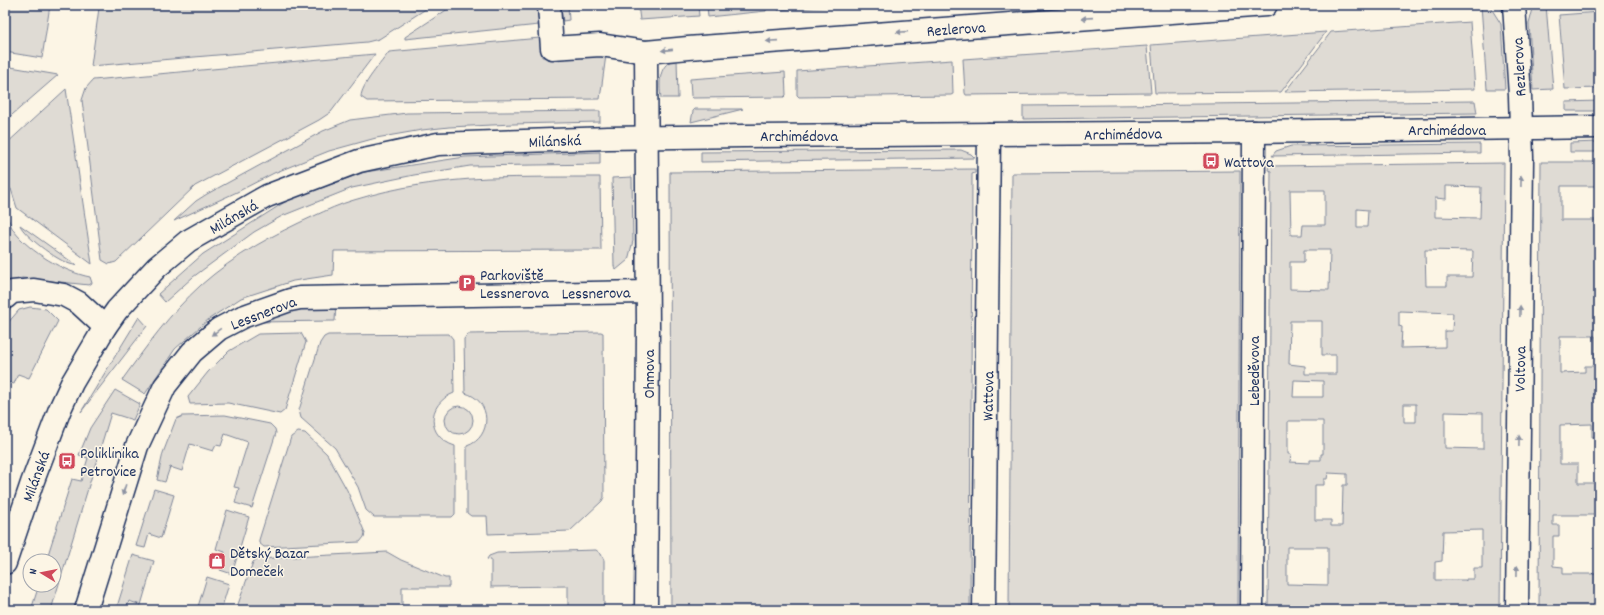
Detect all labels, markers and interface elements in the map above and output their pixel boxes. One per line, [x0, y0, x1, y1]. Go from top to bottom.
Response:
one-way arrow [1081, 14, 1093, 21]
street label: Rezlerova [926, 17, 987, 44]
one-way arrow [896, 28, 908, 35]
street label: Rezlerova [1507, 36, 1534, 97]
one-way arrow [766, 38, 778, 45]
one-way arrow [661, 47, 673, 53]
street label: Archimédova [1408, 120, 1487, 143]
street label: Archimédova [1084, 123, 1163, 148]
street label: Archimédova [760, 126, 839, 149]
street label: Milánská [528, 130, 582, 155]
bus stop icon: Wattova [1201, 151, 1221, 171]
place label: Wattova [1224, 152, 1274, 175]
one-way arrow [1518, 174, 1524, 187]
street label: Milánská [206, 195, 263, 241]
place label: Parkoviště Lessnerova [480, 265, 549, 306]
parking icon: Parkoviště Lessnerova [457, 273, 477, 293]
street label: Lessnerova [561, 282, 631, 307]
street label: Lessnerova [228, 291, 301, 337]
one-way arrow [1517, 304, 1523, 317]
one-way arrow [210, 328, 221, 336]
street label: Lebeděvova [1244, 336, 1267, 406]
street label: Voltova [1510, 345, 1533, 392]
street label: Ohmova [639, 349, 662, 398]
street label: Wattova [978, 370, 1001, 421]
one-way arrow [1516, 434, 1522, 447]
place label: Poliklinika Petrovice [80, 443, 139, 484]
street label: Milánská [18, 448, 57, 506]
bus stop icon: Poliklinika Petrovice [57, 451, 77, 471]
one-way arrow [121, 484, 127, 496]
place label: Dětský Bazar Domeček [230, 543, 309, 584]
shop icon: Dětský Bazar Domeček [207, 551, 227, 571]
north arrow [22, 553, 62, 593]
one-way arrow [1514, 565, 1521, 577]
text: N [26, 567, 43, 576]

